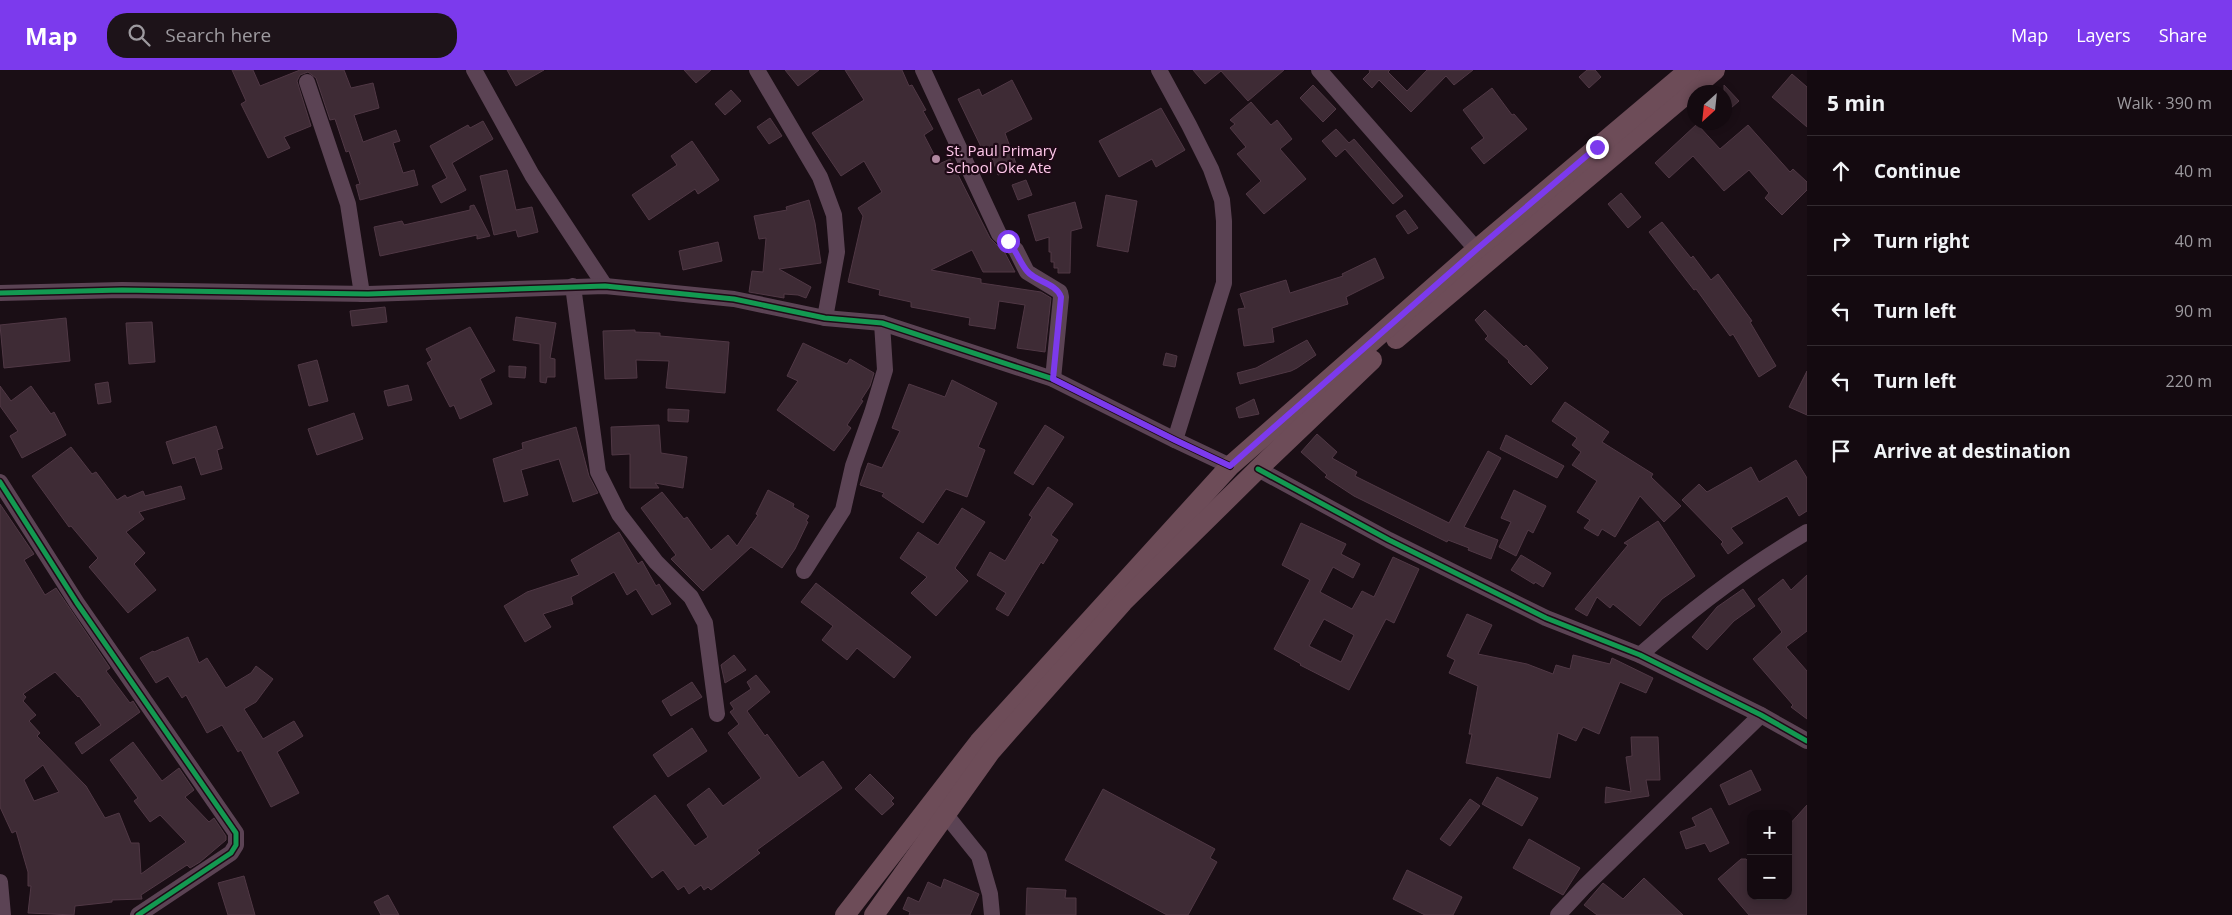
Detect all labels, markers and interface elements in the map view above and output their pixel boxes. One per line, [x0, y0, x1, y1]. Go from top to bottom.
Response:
search box [107, 13, 457, 58]
text: Map [25, 19, 77, 52]
icon: search [125, 21, 153, 49]
text: Search here [165, 22, 271, 48]
text: Map [2011, 23, 2048, 47]
text: Layers [2076, 23, 2131, 47]
text: Share [2159, 23, 2207, 47]
north arrow [1687, 85, 1732, 130]
text: 5 min [1827, 89, 1885, 117]
text: Walk · 390 m [2117, 92, 2212, 114]
route end [1586, 136, 1609, 159]
place label: St. Paul Primary School Oke Ate [946, 140, 1057, 177]
marker: St. Paul Primary School Oke Ate [930, 153, 942, 165]
icon: ahead [1827, 157, 1855, 185]
text: Continue [1874, 158, 1961, 184]
text: 40 m [2175, 160, 2212, 182]
icon: right [1827, 227, 1855, 255]
text: Turn right [1874, 228, 1969, 254]
route start [997, 230, 1020, 253]
text: 40 m [2175, 230, 2212, 252]
icon: left [1827, 297, 1855, 325]
text: Turn left [1874, 298, 1956, 324]
text: 90 m [2175, 300, 2212, 322]
icon: left [1827, 367, 1855, 395]
text: Turn left [1874, 368, 1956, 394]
text: 220 m [2166, 370, 2212, 392]
icon: arrive [1827, 437, 1855, 465]
text: Arrive at destination [1874, 438, 2071, 464]
map controls [1747, 810, 1792, 900]
button: + [1747, 810, 1792, 855]
button: − [1747, 855, 1792, 900]

